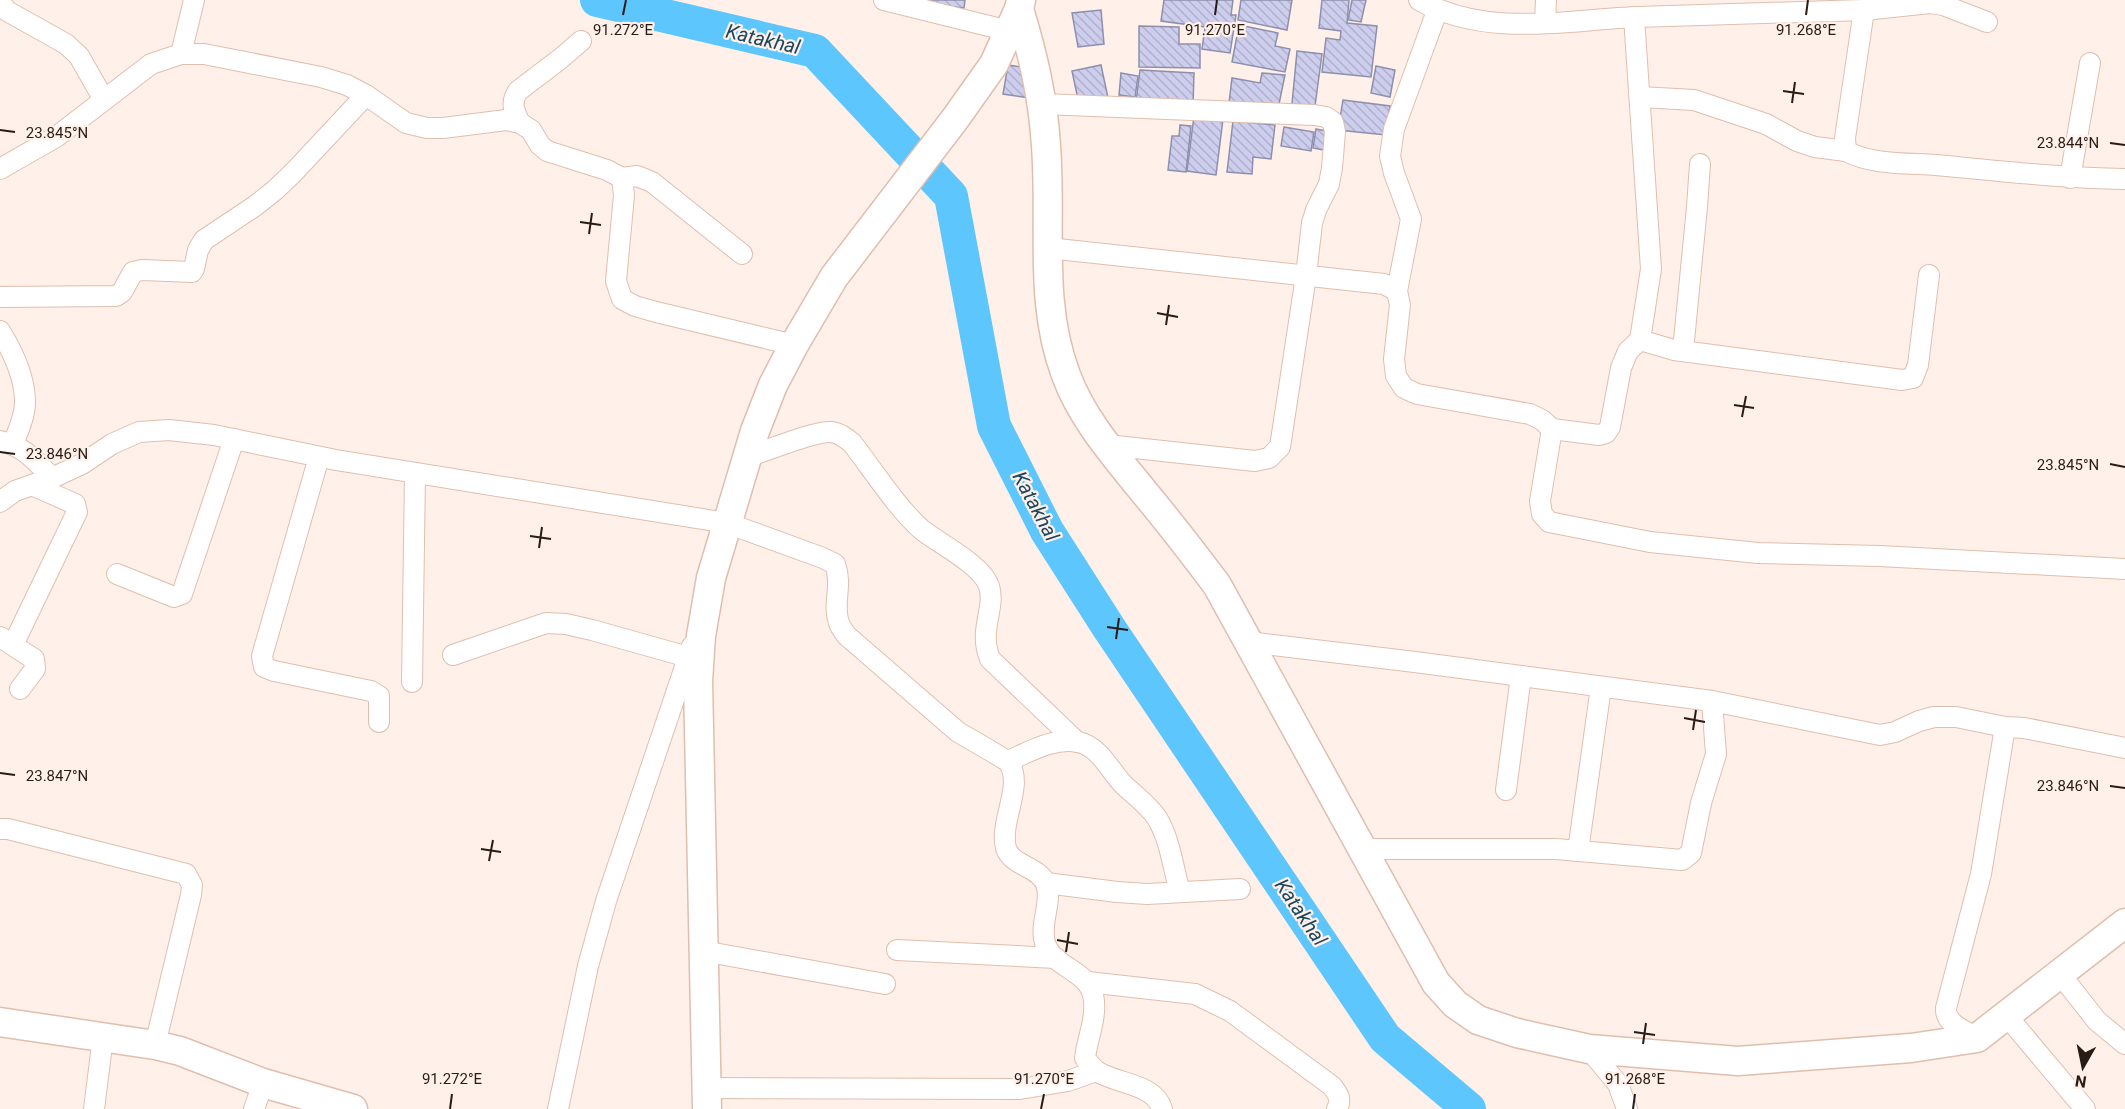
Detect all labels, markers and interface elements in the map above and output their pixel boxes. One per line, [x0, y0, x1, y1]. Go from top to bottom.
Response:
water label: Katakhal [724, 19, 803, 59]
text: 91.272°E [593, 21, 654, 39]
text: 91.270°E [1185, 21, 1246, 39]
text: 91.268°E [1776, 21, 1837, 39]
text: 23.845°N [26, 124, 88, 142]
text: 23.844°N [2037, 134, 2099, 152]
text: 23.846°N [26, 445, 88, 463]
text: 23.845°N [2037, 456, 2099, 474]
water label: Katakhal [1008, 467, 1064, 545]
text: 23.847°N [26, 767, 88, 785]
text: 23.846°N [2037, 777, 2099, 795]
water label: Katakhal [1270, 874, 1332, 950]
north arrow [2053, 1037, 2113, 1097]
text: 91.272°E [422, 1070, 483, 1088]
text: 91.270°E [1014, 1070, 1075, 1088]
text: 91.268°E [1605, 1070, 1666, 1088]
text: N [2074, 1071, 2088, 1092]

